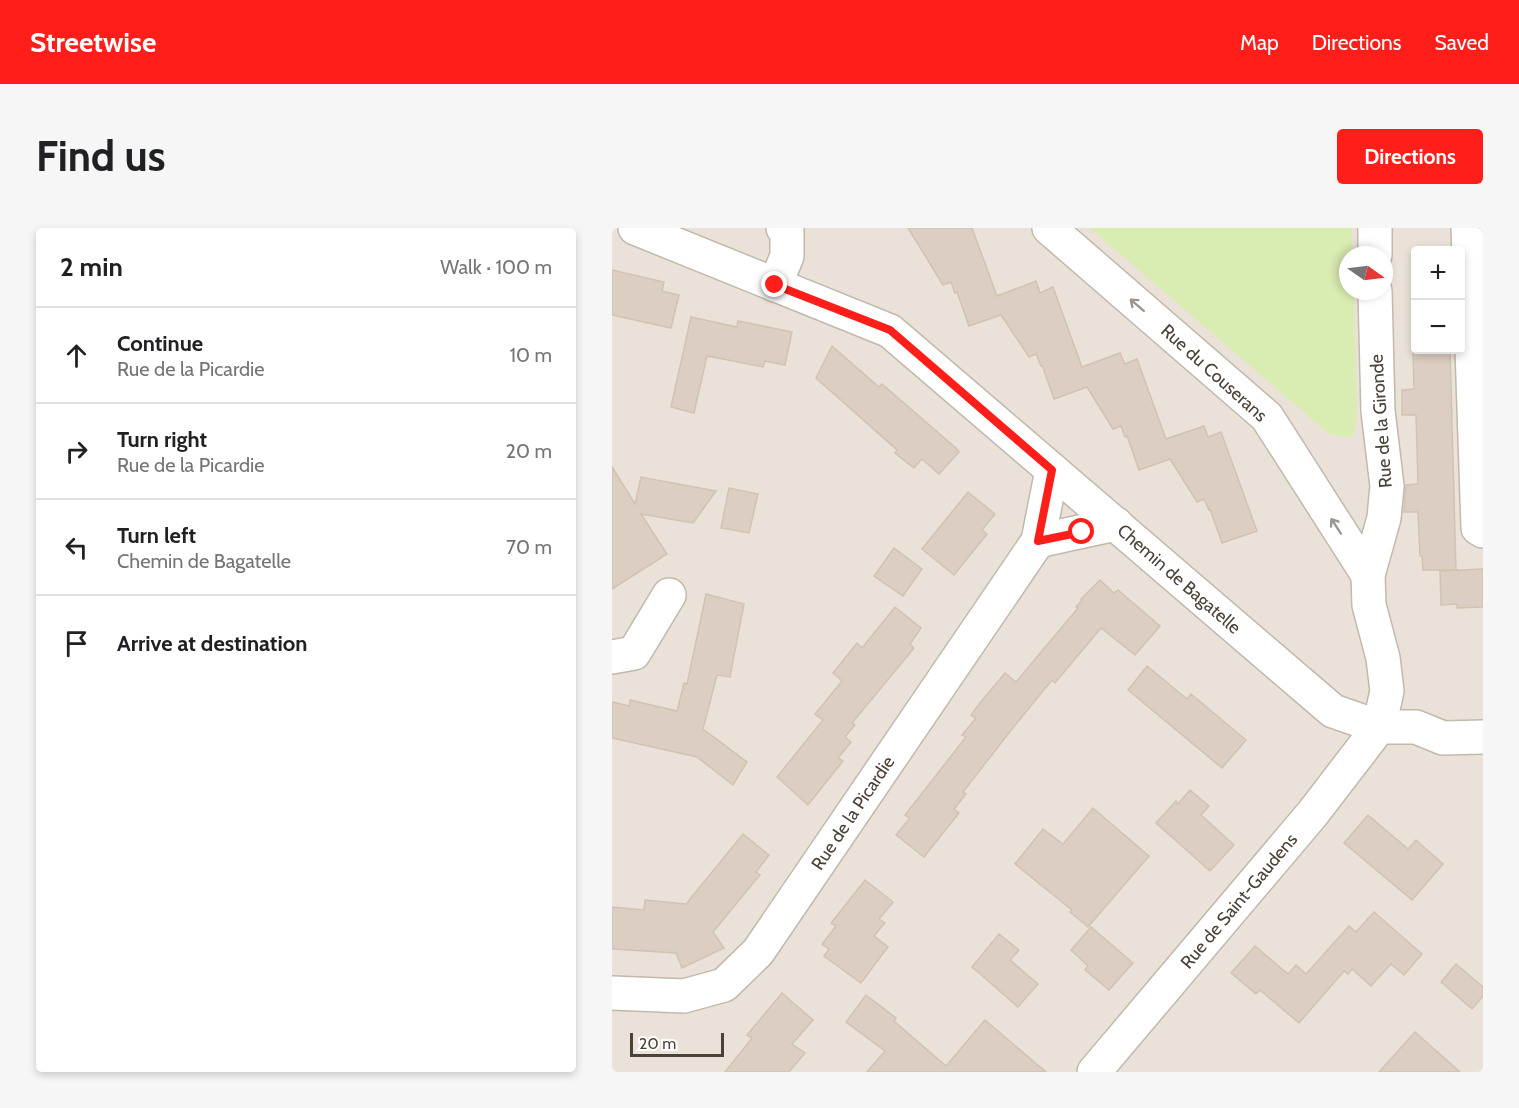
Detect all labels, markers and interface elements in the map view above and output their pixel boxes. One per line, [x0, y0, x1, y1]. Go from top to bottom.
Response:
text: Streetwise [30, 25, 156, 59]
text: Map [1240, 30, 1279, 55]
text: Directions [1312, 30, 1401, 55]
text: Saved [1434, 30, 1489, 55]
button: Directions [1337, 129, 1483, 184]
text: Find us [36, 130, 165, 182]
north arrow [1339, 246, 1393, 300]
map controls [1411, 246, 1465, 354]
button: + [1411, 246, 1465, 300]
text: 2 min [60, 251, 123, 283]
text: Walk · 100 m [440, 255, 552, 279]
route end [761, 271, 787, 297]
one-way arrow [1130, 298, 1145, 312]
button: − [1411, 300, 1465, 354]
street label: Rue du Couserans [1156, 320, 1272, 426]
text: Continue [117, 330, 203, 357]
icon: ahead [60, 339, 93, 372]
text: 10 m [509, 343, 552, 367]
street label: Rue de la Gironde [1365, 353, 1397, 489]
text: Rue de la Picardie [117, 357, 265, 381]
text: Turn right [117, 426, 207, 453]
icon: right [60, 435, 93, 468]
text: 20 m [506, 439, 552, 463]
text: Rue de la Picardie [117, 453, 265, 477]
route start [1068, 518, 1094, 544]
one-way arrow [1330, 518, 1342, 534]
street label: Chemin de Bagatelle [1113, 519, 1245, 639]
text: Turn left [117, 522, 196, 549]
icon: left [60, 531, 93, 564]
text: 70 m [506, 535, 552, 559]
text: Chemin de Bagatelle [117, 549, 291, 573]
icon: arrive [60, 627, 93, 660]
text: Arrive at destination [117, 630, 307, 657]
street label: Rue de la Picardie [807, 752, 899, 874]
street label: Rue de Saint-Gaudens [1176, 829, 1302, 973]
scale bar [630, 1030, 724, 1058]
text: 20 m [639, 1034, 676, 1053]

